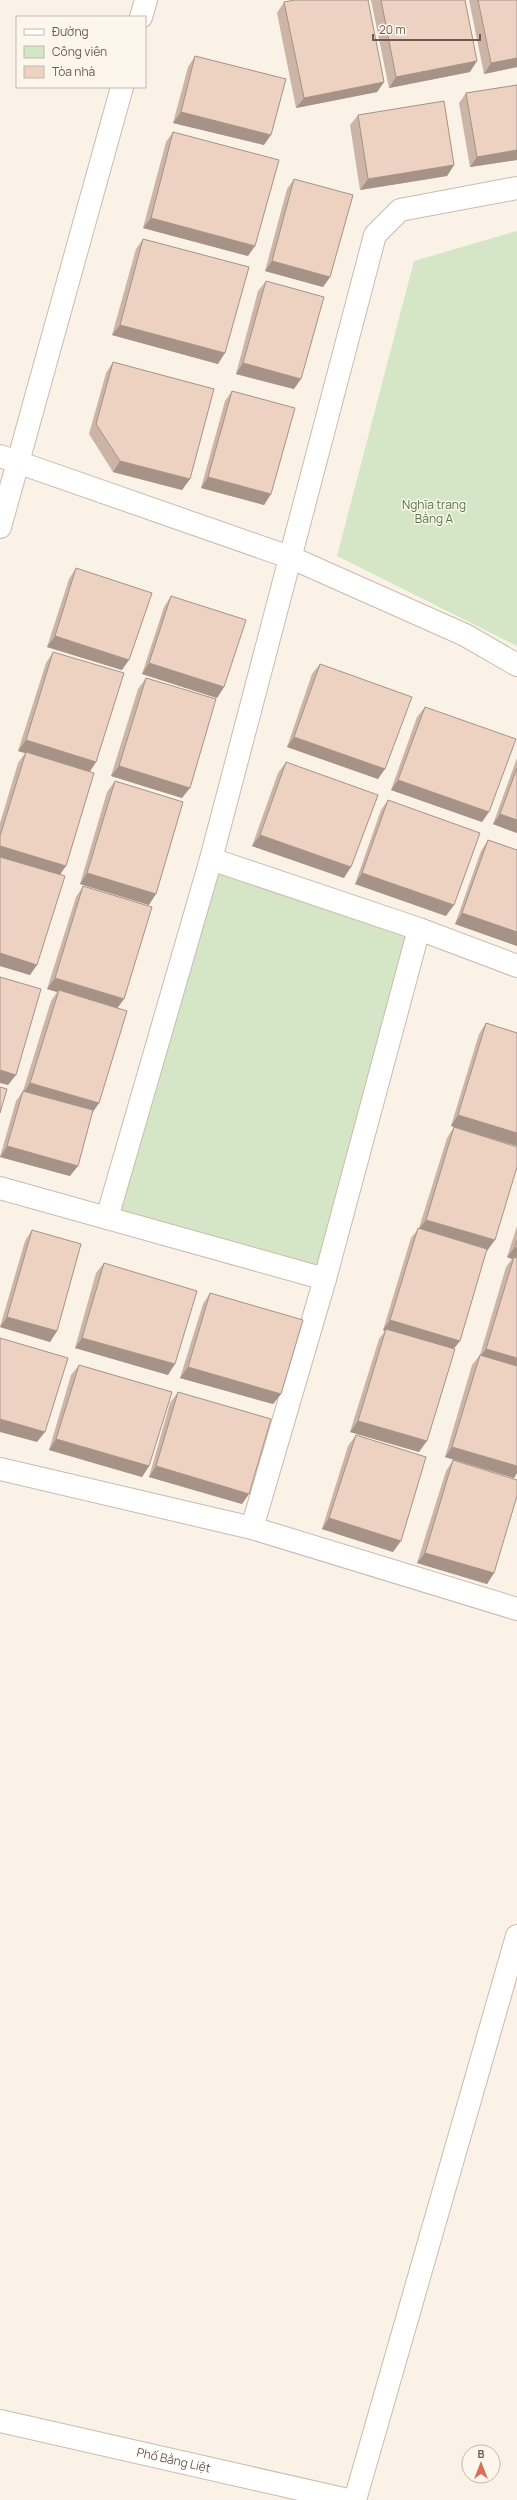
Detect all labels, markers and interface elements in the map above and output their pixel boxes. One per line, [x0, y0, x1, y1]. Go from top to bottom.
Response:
legend [16, 16, 146, 88]
scale bar [373, 16, 480, 42]
text: 20 m [379, 21, 406, 38]
text: Đường [52, 23, 89, 40]
text: Công viên [52, 43, 107, 60]
text: Tòa nhà [52, 63, 95, 80]
park label: Nghĩa trang Bằng A [402, 496, 466, 527]
street label: Phố Bằng Liệt [135, 2443, 213, 2477]
north arrow [461, 2444, 501, 2484]
text: B [478, 2446, 485, 2461]

